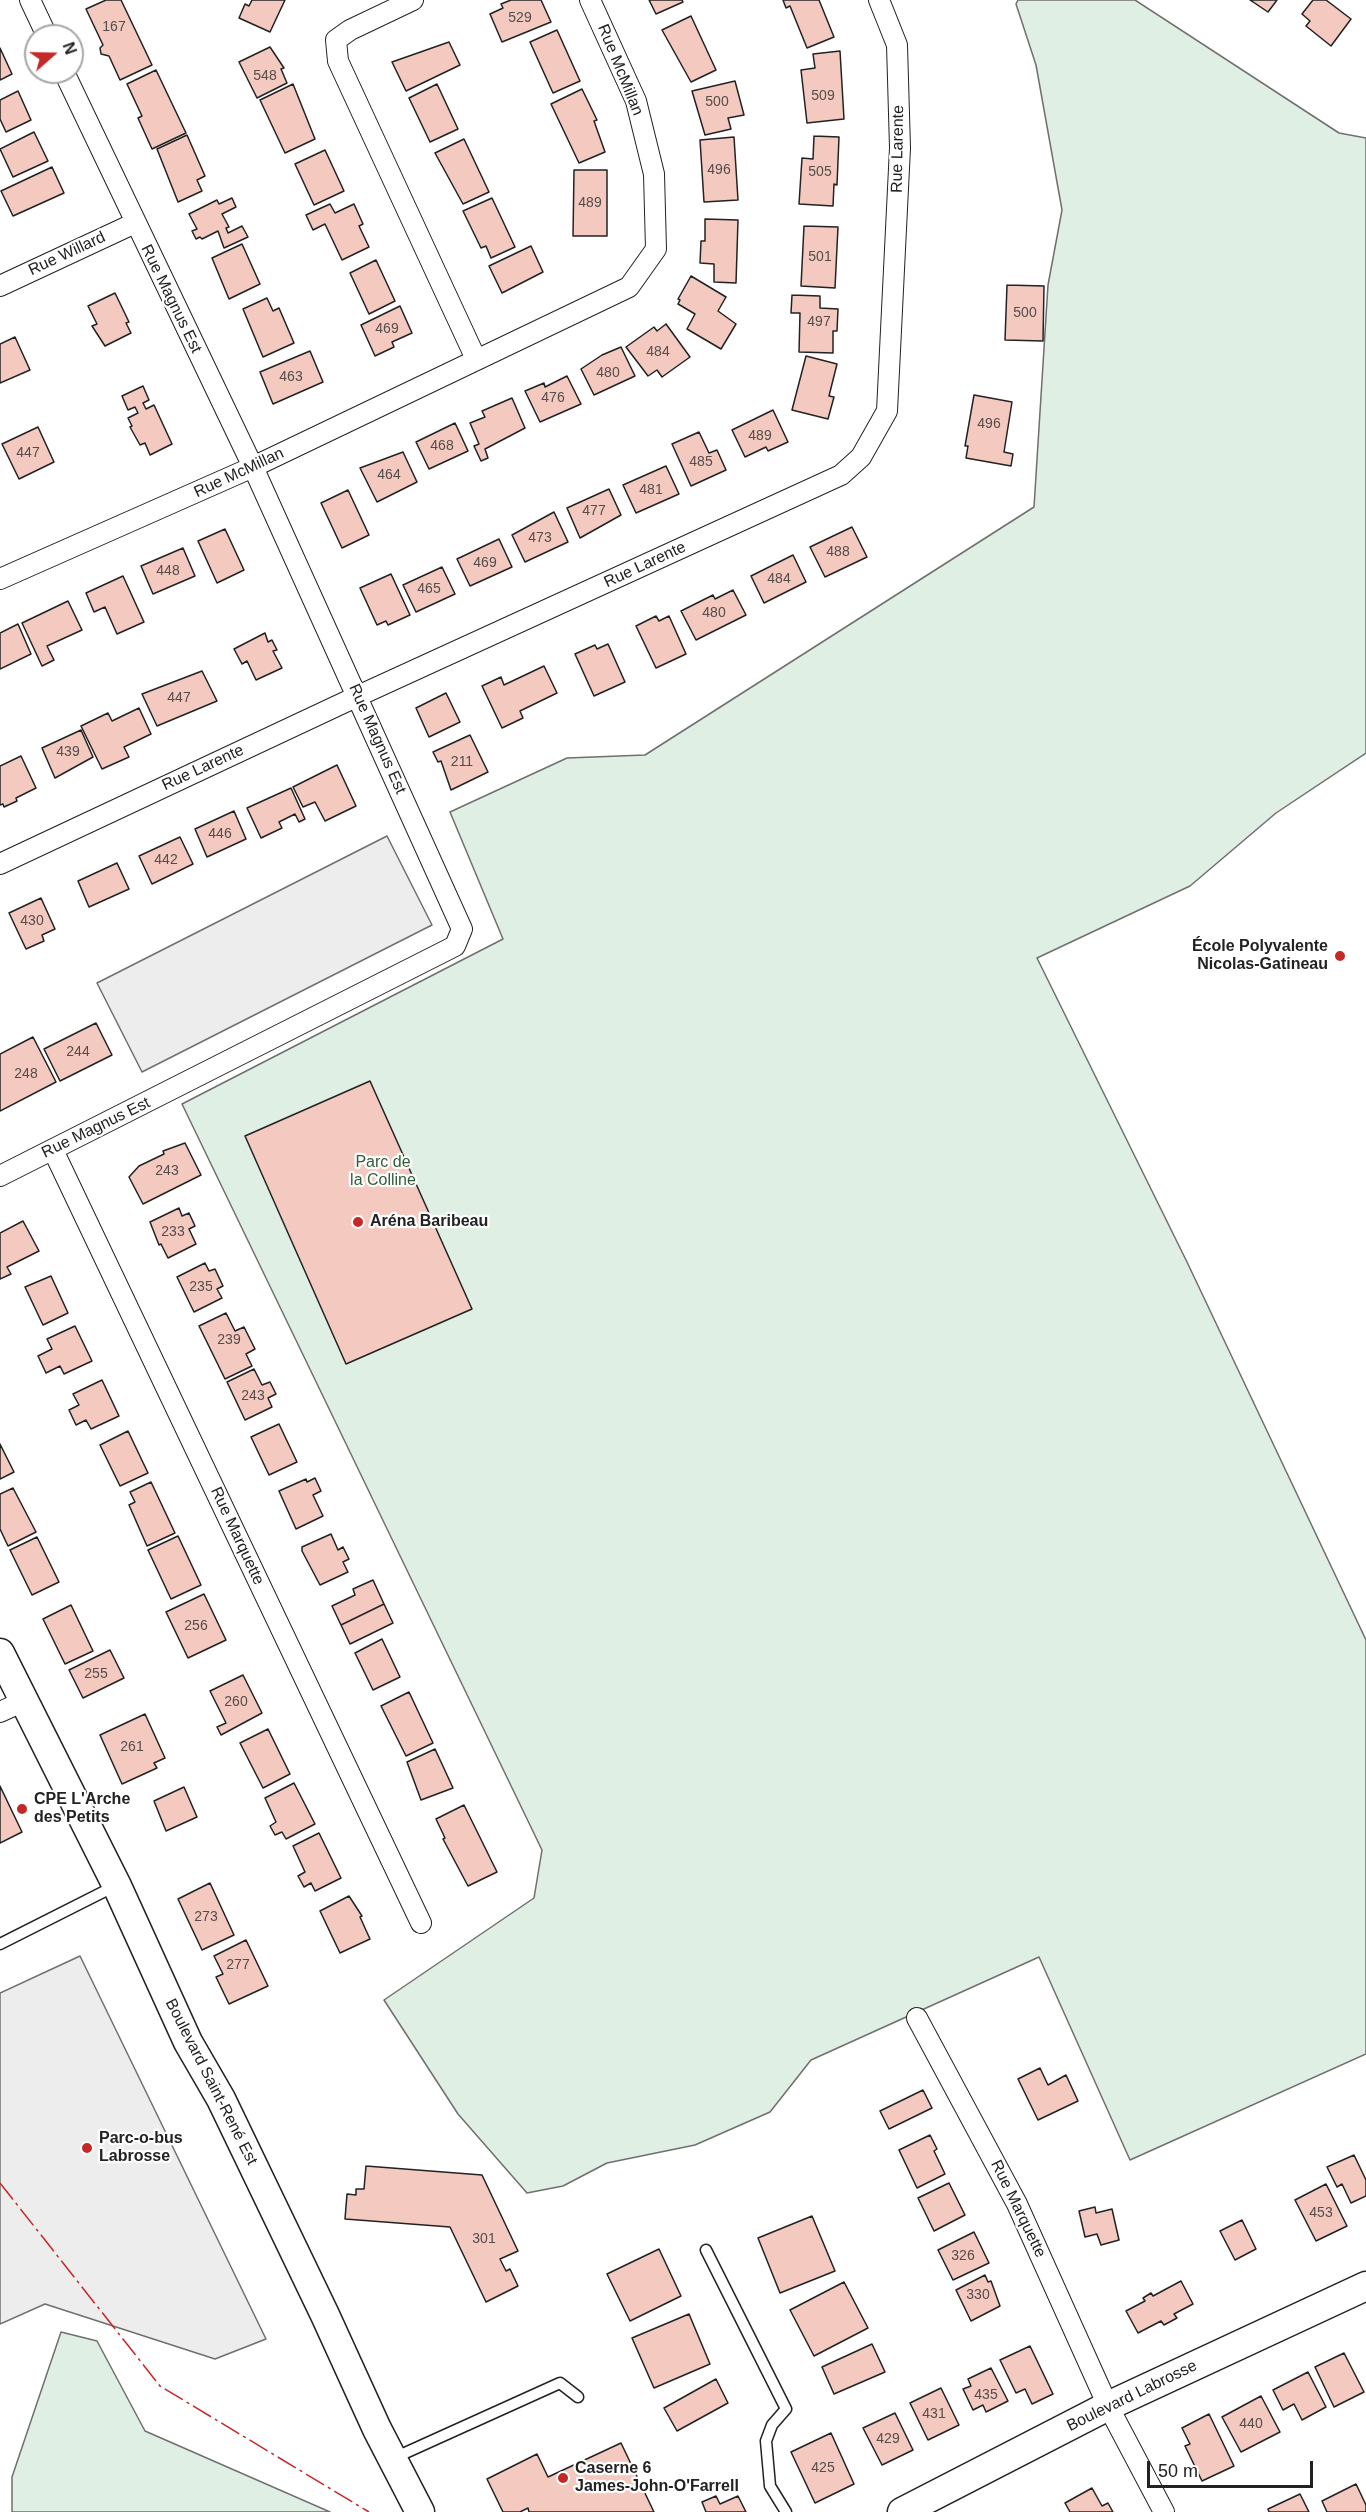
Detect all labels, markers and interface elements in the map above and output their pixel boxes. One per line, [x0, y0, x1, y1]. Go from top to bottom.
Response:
house number: 529 [508, 10, 532, 26]
house number: 167 [102, 19, 126, 35]
street label: Rue McMillan [593, 21, 647, 119]
north arrow [24, 24, 84, 84]
text: N [60, 40, 79, 57]
house number: 548 [253, 68, 277, 84]
house number: 509 [811, 88, 835, 104]
house number: 500 [705, 94, 729, 110]
street label: Rue Larente [888, 105, 908, 193]
house number: 496 [707, 162, 731, 178]
house number: 505 [808, 164, 832, 180]
house number: 489 [578, 195, 602, 211]
street label: Rue Willard [25, 228, 109, 280]
street label: Rue Magnus Est [136, 242, 206, 356]
house number: 501 [808, 249, 832, 265]
house number: 500 [1013, 305, 1037, 321]
house number: 497 [807, 314, 831, 330]
house number: 469 [375, 321, 399, 337]
house number: 484 [646, 344, 670, 360]
house number: 480 [596, 365, 620, 381]
house number: 463 [279, 369, 303, 385]
house number: 476 [541, 390, 565, 406]
house number: 496 [977, 416, 1001, 432]
house number: 489 [748, 428, 772, 444]
house number: 468 [430, 438, 454, 454]
street label: Rue McMillan [191, 444, 287, 502]
house number: 447 [16, 445, 40, 461]
house number: 485 [689, 454, 713, 470]
house number: 464 [377, 467, 401, 483]
house number: 481 [639, 482, 663, 498]
house number: 477 [582, 503, 606, 519]
house number: 473 [528, 530, 552, 546]
street label: Rue Larente [601, 538, 689, 592]
house number: 488 [826, 544, 850, 560]
house number: 469 [473, 555, 497, 571]
house number: 448 [156, 563, 180, 579]
house number: 484 [767, 571, 791, 587]
house number: 465 [417, 581, 441, 597]
house number: 480 [702, 605, 726, 621]
street label: Rue Magnus Est [344, 681, 410, 797]
house number: 447 [167, 690, 191, 706]
street label: Rue Larente [159, 741, 247, 795]
house number: 439 [56, 744, 80, 760]
house number: 211 [451, 754, 473, 770]
house number: 446 [208, 826, 232, 842]
house number: 442 [154, 852, 178, 868]
house number: 430 [20, 913, 44, 929]
place label: École Polyvalente Nicolas-Gatineau [1192, 937, 1328, 975]
marker: École Polyvalente Nicolas-Gatineau [1333, 949, 1347, 963]
house number: 244 [66, 1044, 90, 1060]
house number: 248 [14, 1066, 38, 1082]
street label: Rue Magnus Est [39, 1093, 153, 1163]
park label: Parc de la Colline [350, 1153, 416, 1191]
house number: 243 [155, 1163, 179, 1179]
place label: Aréna Baribeau [370, 1212, 488, 1232]
marker: Aréna Baribeau [351, 1215, 365, 1229]
house number: 233 [161, 1224, 185, 1240]
house number: 235 [189, 1279, 213, 1295]
house number: 239 [217, 1332, 241, 1348]
house number: 243 [241, 1388, 265, 1404]
street label: Rue Marquette [206, 1484, 268, 1588]
house number: 256 [184, 1618, 208, 1634]
house number: 255 [84, 1666, 108, 1682]
house number: 260 [224, 1694, 248, 1710]
house number: 261 [120, 1739, 144, 1755]
place label: CPE L'Arche des Petits [34, 1790, 130, 1828]
marker: CPE L'Arche des Petits [15, 1802, 29, 1816]
house number: 273 [194, 1909, 218, 1925]
house number: 277 [226, 1957, 250, 1973]
street label: Boulevard Saint-René Est [161, 1996, 261, 2168]
place label: Parc-o-bus Labrosse [99, 2129, 183, 2167]
marker: Parc-o-bus Labrosse [80, 2141, 94, 2155]
street label: Rue Marquette [986, 2157, 1050, 2261]
house number: 453 [1309, 2205, 1333, 2221]
house number: 301 [472, 2231, 496, 2247]
house number: 326 [951, 2248, 975, 2264]
house number: 330 [966, 2287, 990, 2303]
street label: Boulevard Labrosse [1064, 2356, 1200, 2436]
house number: 435 [974, 2387, 998, 2403]
house number: 431 [922, 2406, 946, 2422]
house number: 440 [1239, 2416, 1263, 2432]
house number: 429 [876, 2431, 900, 2447]
scale bar [1150, 2449, 1316, 2487]
place label: Caserne 6 James-John-O'Farrell [575, 2459, 739, 2497]
house number: 425 [811, 2460, 835, 2476]
text: 50 m [1158, 2461, 1198, 2481]
marker: Caserne 6 James-John-O'Farrell [556, 2471, 570, 2485]

